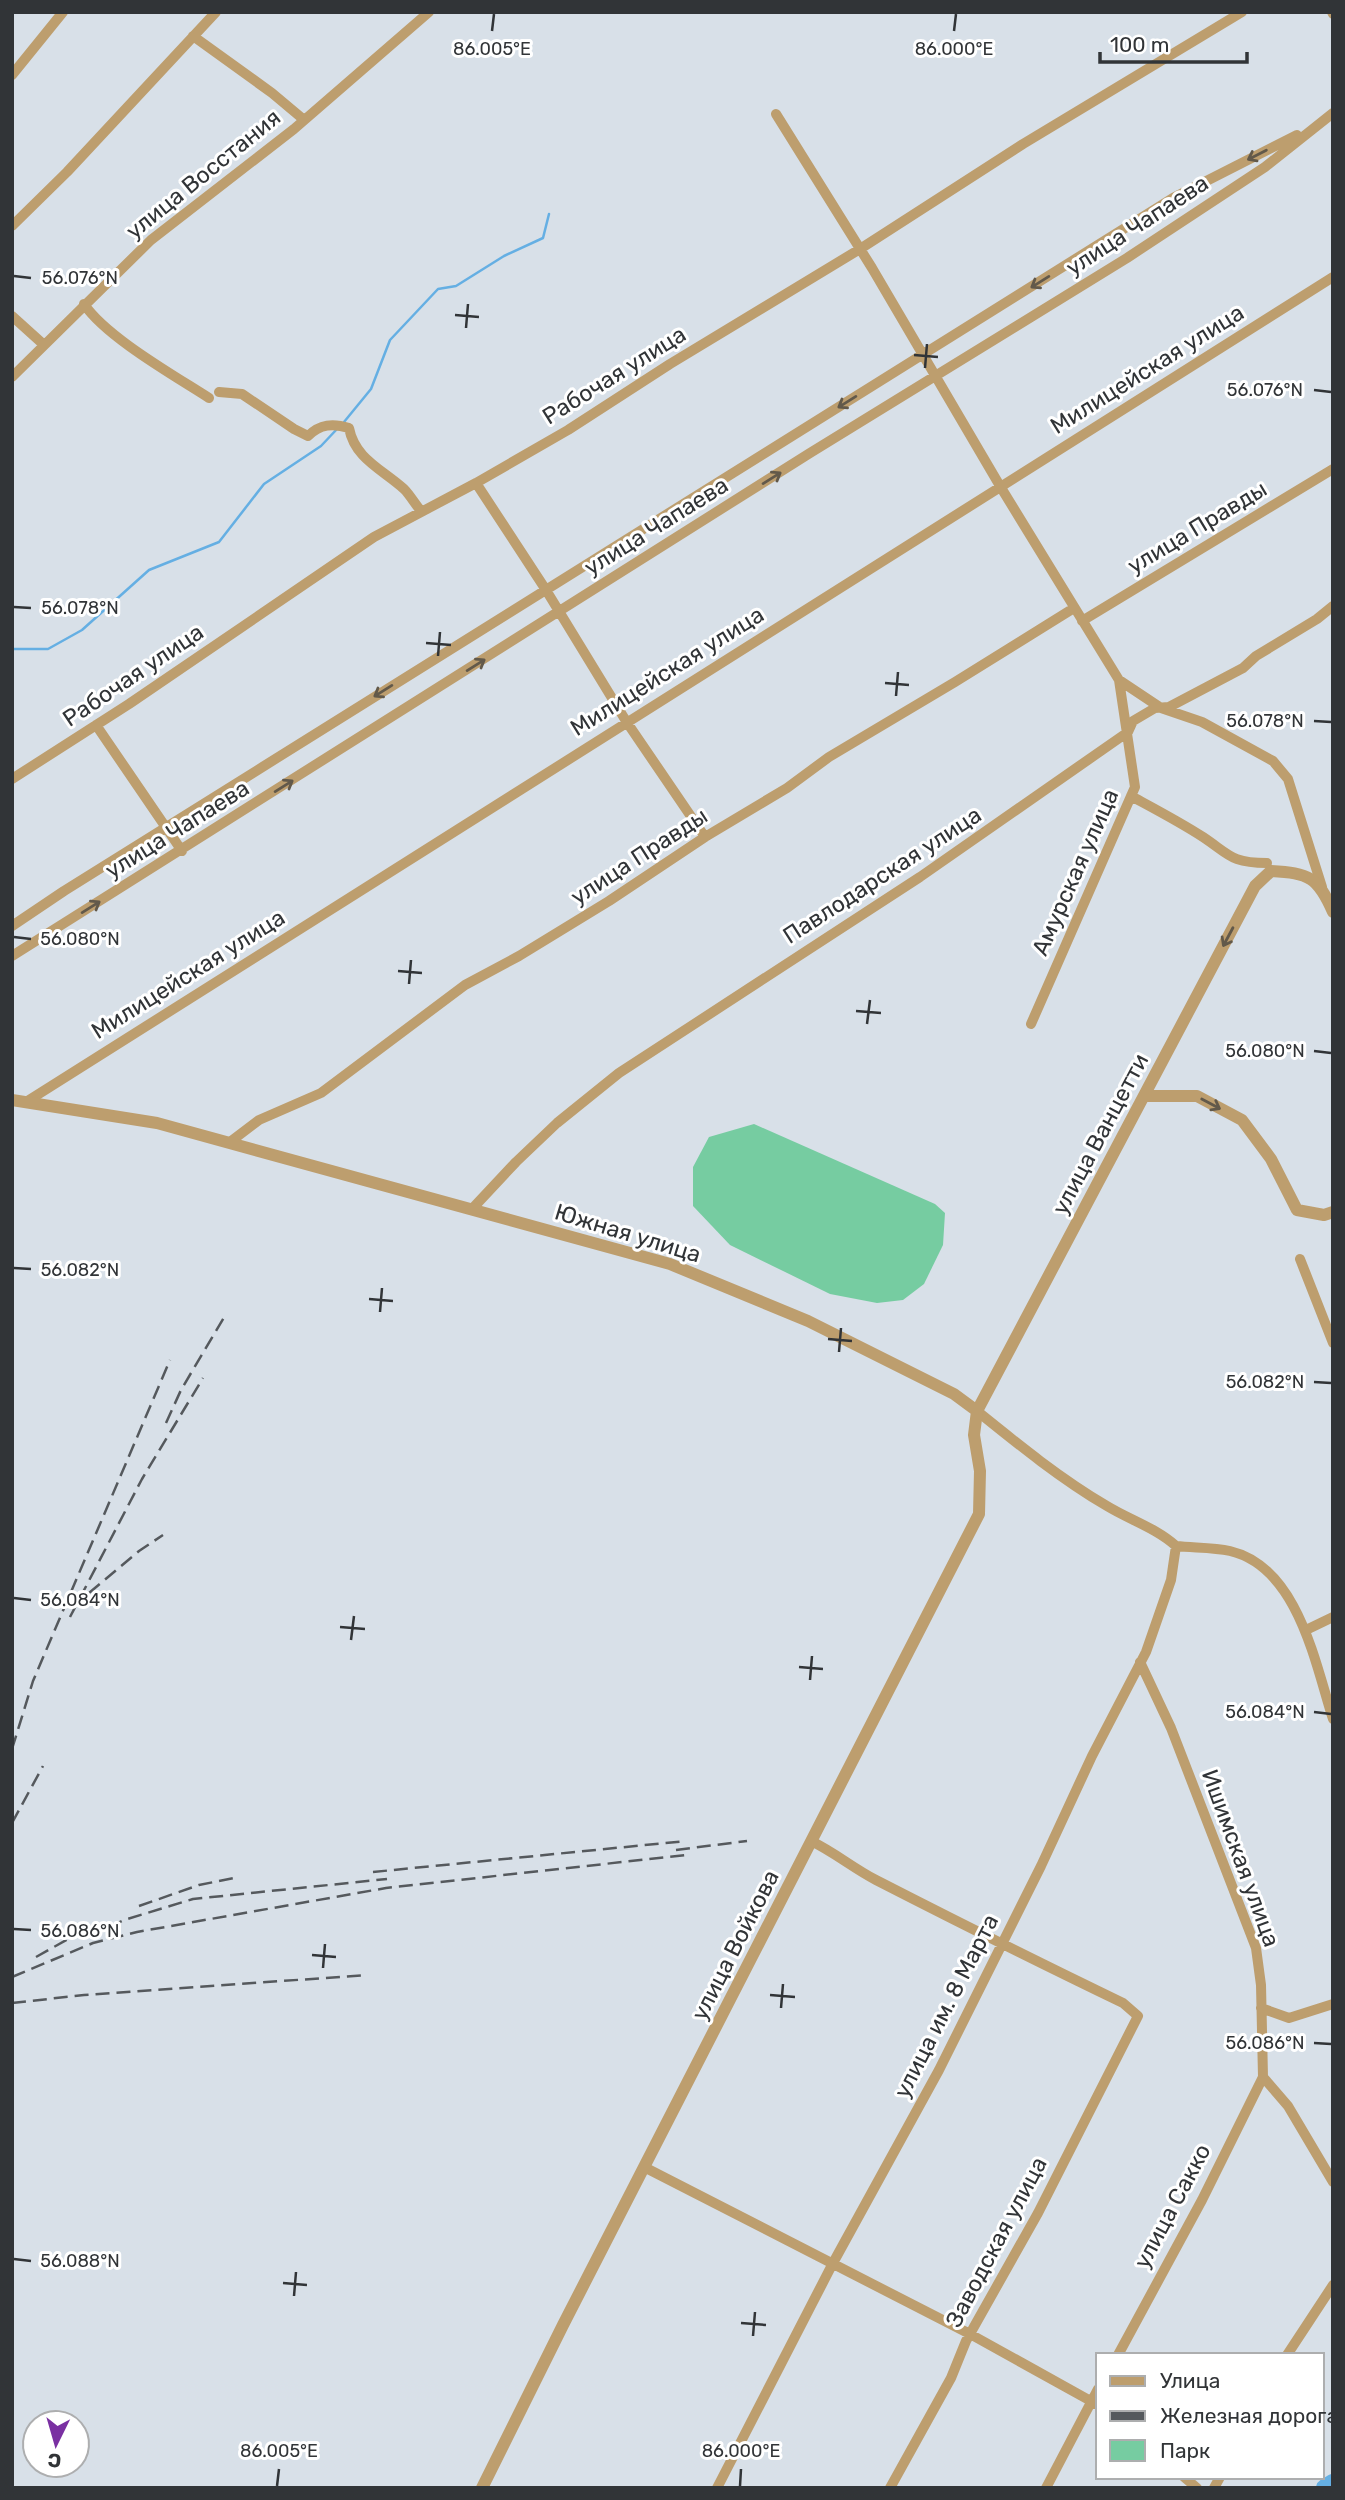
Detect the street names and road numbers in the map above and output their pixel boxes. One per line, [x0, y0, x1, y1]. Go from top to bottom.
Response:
street label: улица Восстания [120, 103, 286, 245]
street label: улица Чапаева [1060, 169, 1214, 281]
street label: Милицейская улица [1045, 298, 1249, 440]
street label: Рабочая улица [537, 320, 691, 430]
street label: улица Чапаева [579, 471, 733, 581]
street label: улица Правды [1122, 474, 1272, 580]
street label: Милицейская улица [565, 600, 769, 742]
street label: Рабочая улица [57, 618, 209, 732]
street label: улица Чапаева [100, 774, 254, 884]
street label: Амурская улица [1026, 784, 1124, 960]
street label: Павлодарская улица [778, 800, 986, 950]
street label: улица Правды [565, 801, 713, 911]
street label: Милицейская улица [86, 903, 290, 1045]
street label: улица Ванцетти [1046, 1049, 1154, 1219]
street label: Южная улица [552, 1197, 704, 1269]
street label: Ишимская улица [1196, 1765, 1286, 1951]
street label: улица Войкова [685, 1865, 785, 2025]
street label: улица им. 8 Марта [888, 1910, 1004, 2102]
street label: улица Сакко [1127, 2139, 1217, 2273]
street label: Заводская улица [939, 2152, 1053, 2332]

